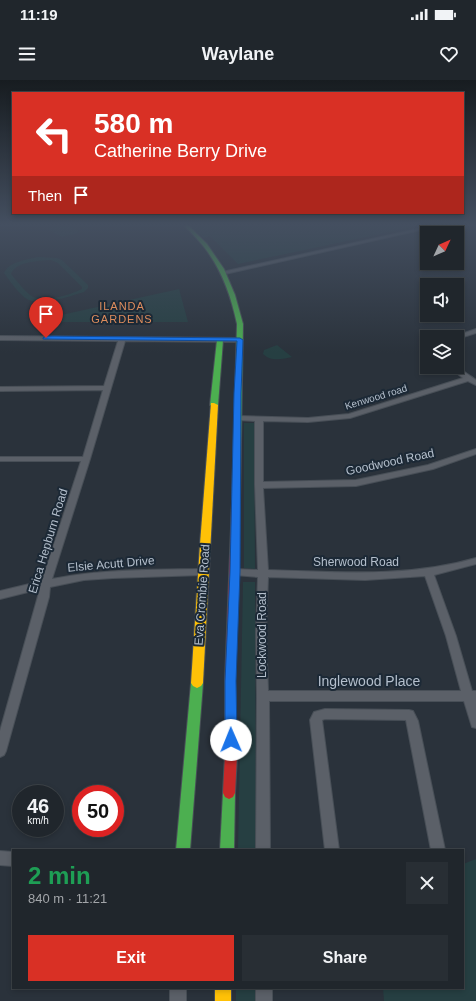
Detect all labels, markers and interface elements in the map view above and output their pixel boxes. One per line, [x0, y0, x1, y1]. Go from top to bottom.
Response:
text: 11:19 [20, 6, 58, 23]
icon: menu [16, 43, 38, 65]
icon: heart [438, 43, 460, 65]
text: Waylane [202, 44, 274, 64]
icon: left [28, 108, 80, 160]
text: 580 m [94, 108, 173, 139]
text: Catherine Berry Drive [94, 141, 267, 161]
icon: arrive [70, 184, 92, 206]
text: Then [28, 187, 62, 204]
north arrow [420, 226, 464, 270]
map controls [420, 226, 464, 374]
button: sound [420, 278, 464, 322]
pin [29, 297, 63, 338]
district label: ILANDA GARDENS [91, 300, 153, 325]
icon: arrive [35, 303, 57, 325]
button: layers [420, 330, 464, 374]
street label: Kenwood road [344, 382, 408, 412]
street label: Goodwood Road [344, 446, 436, 478]
street label: Erica Hepburn Road [25, 487, 71, 595]
street label: Eva Crombie Road [191, 544, 213, 646]
street label: Elsie Acutt Drive [67, 553, 155, 575]
street label: Sherwood Road [313, 555, 399, 569]
street label: Lockwood Road [255, 592, 269, 678]
street label: Inglewood Place [318, 673, 421, 689]
position arrow [210, 719, 252, 761]
speed limit sign: 50 [72, 785, 124, 837]
text: 46 [27, 795, 49, 817]
text: km/h [27, 815, 49, 826]
text: 2 min [28, 862, 91, 889]
button: close [406, 862, 448, 904]
text: 840 m · 11:21 [28, 891, 107, 906]
button: Exit [28, 935, 234, 981]
button: Share [242, 935, 448, 981]

